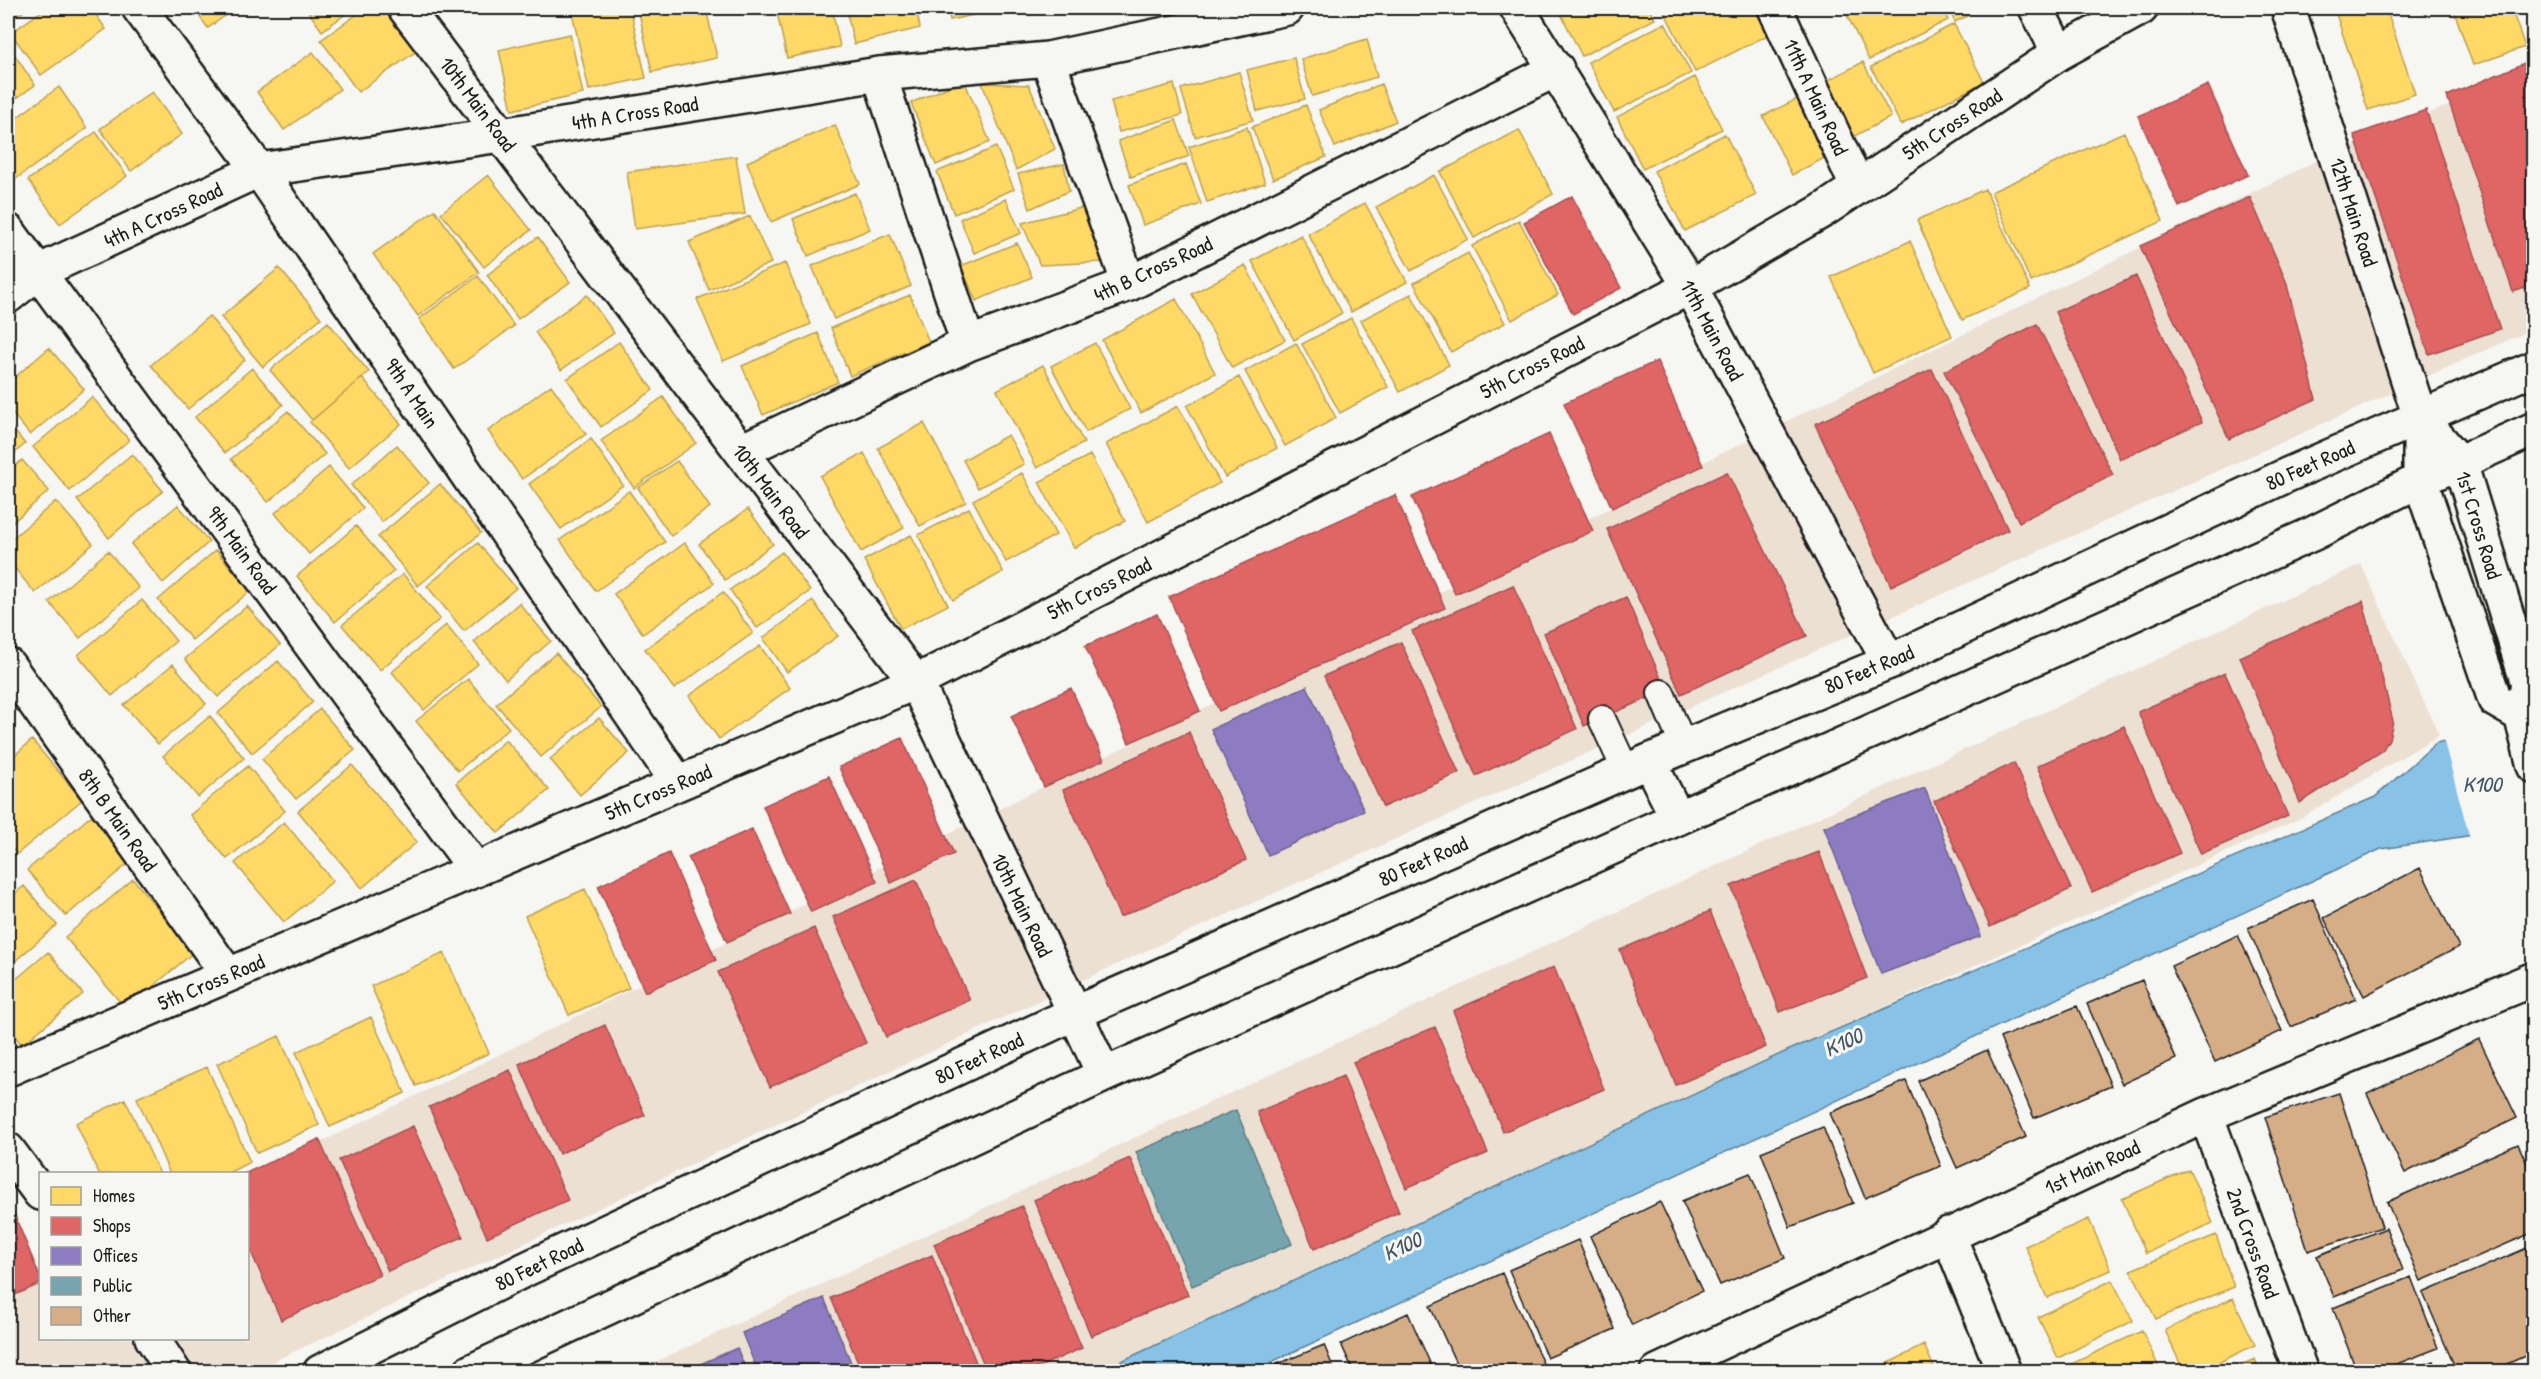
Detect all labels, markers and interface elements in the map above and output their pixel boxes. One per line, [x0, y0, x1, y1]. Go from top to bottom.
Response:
street label: 11th A Main Road [1776, 34, 1856, 160]
street label: 10th Main Road [433, 51, 523, 157]
street label: 5th Cross Road [1897, 81, 2007, 167]
street label: 4th A Cross Road [570, 89, 700, 137]
street label: 12th Main Road [2323, 154, 2385, 270]
street label: 4th A Cross Road [99, 175, 227, 255]
street label: 4th B Cross Road [1089, 229, 1217, 309]
street label: 11th Main Road [1673, 274, 1751, 386]
street label: 5th Cross Road [1475, 328, 1589, 406]
street label: 9th A Main [378, 352, 446, 434]
street label: 80 Feet Road [2261, 433, 2359, 497]
street label: 10th Main Road [726, 438, 816, 544]
street label: 1st Cross Road [2449, 468, 2509, 582]
street label: 9th Main Road [200, 500, 284, 600]
street label: 5th Cross Road [1042, 549, 1156, 627]
street label: 80 Feet Road [1820, 637, 1918, 701]
street label: 5th Cross Road [600, 757, 716, 827]
street label: 8th B Main Road [72, 763, 164, 877]
water label: K100 [2462, 769, 2504, 799]
street label: 80 Feet Road [1374, 829, 1472, 893]
street label: 10th Main Road [984, 848, 1060, 962]
street label: 5th Cross Road [153, 947, 269, 1017]
water label: K100 [1819, 1019, 1869, 1064]
street label: 80 Feet Road [930, 1025, 1028, 1091]
street label: 1st Main Road [2040, 1132, 2144, 1202]
legend [39, 1172, 249, 1340]
text: Homes [93, 1183, 135, 1208]
street label: 2nd Cross Road [2220, 1184, 2286, 1302]
text: Shops [93, 1213, 131, 1238]
water label: K100 [1378, 1223, 1428, 1268]
street label: 80 Feet Road [490, 1230, 588, 1298]
text: Offices [93, 1243, 138, 1268]
text: Public [93, 1273, 132, 1298]
text: Other [93, 1303, 131, 1328]

